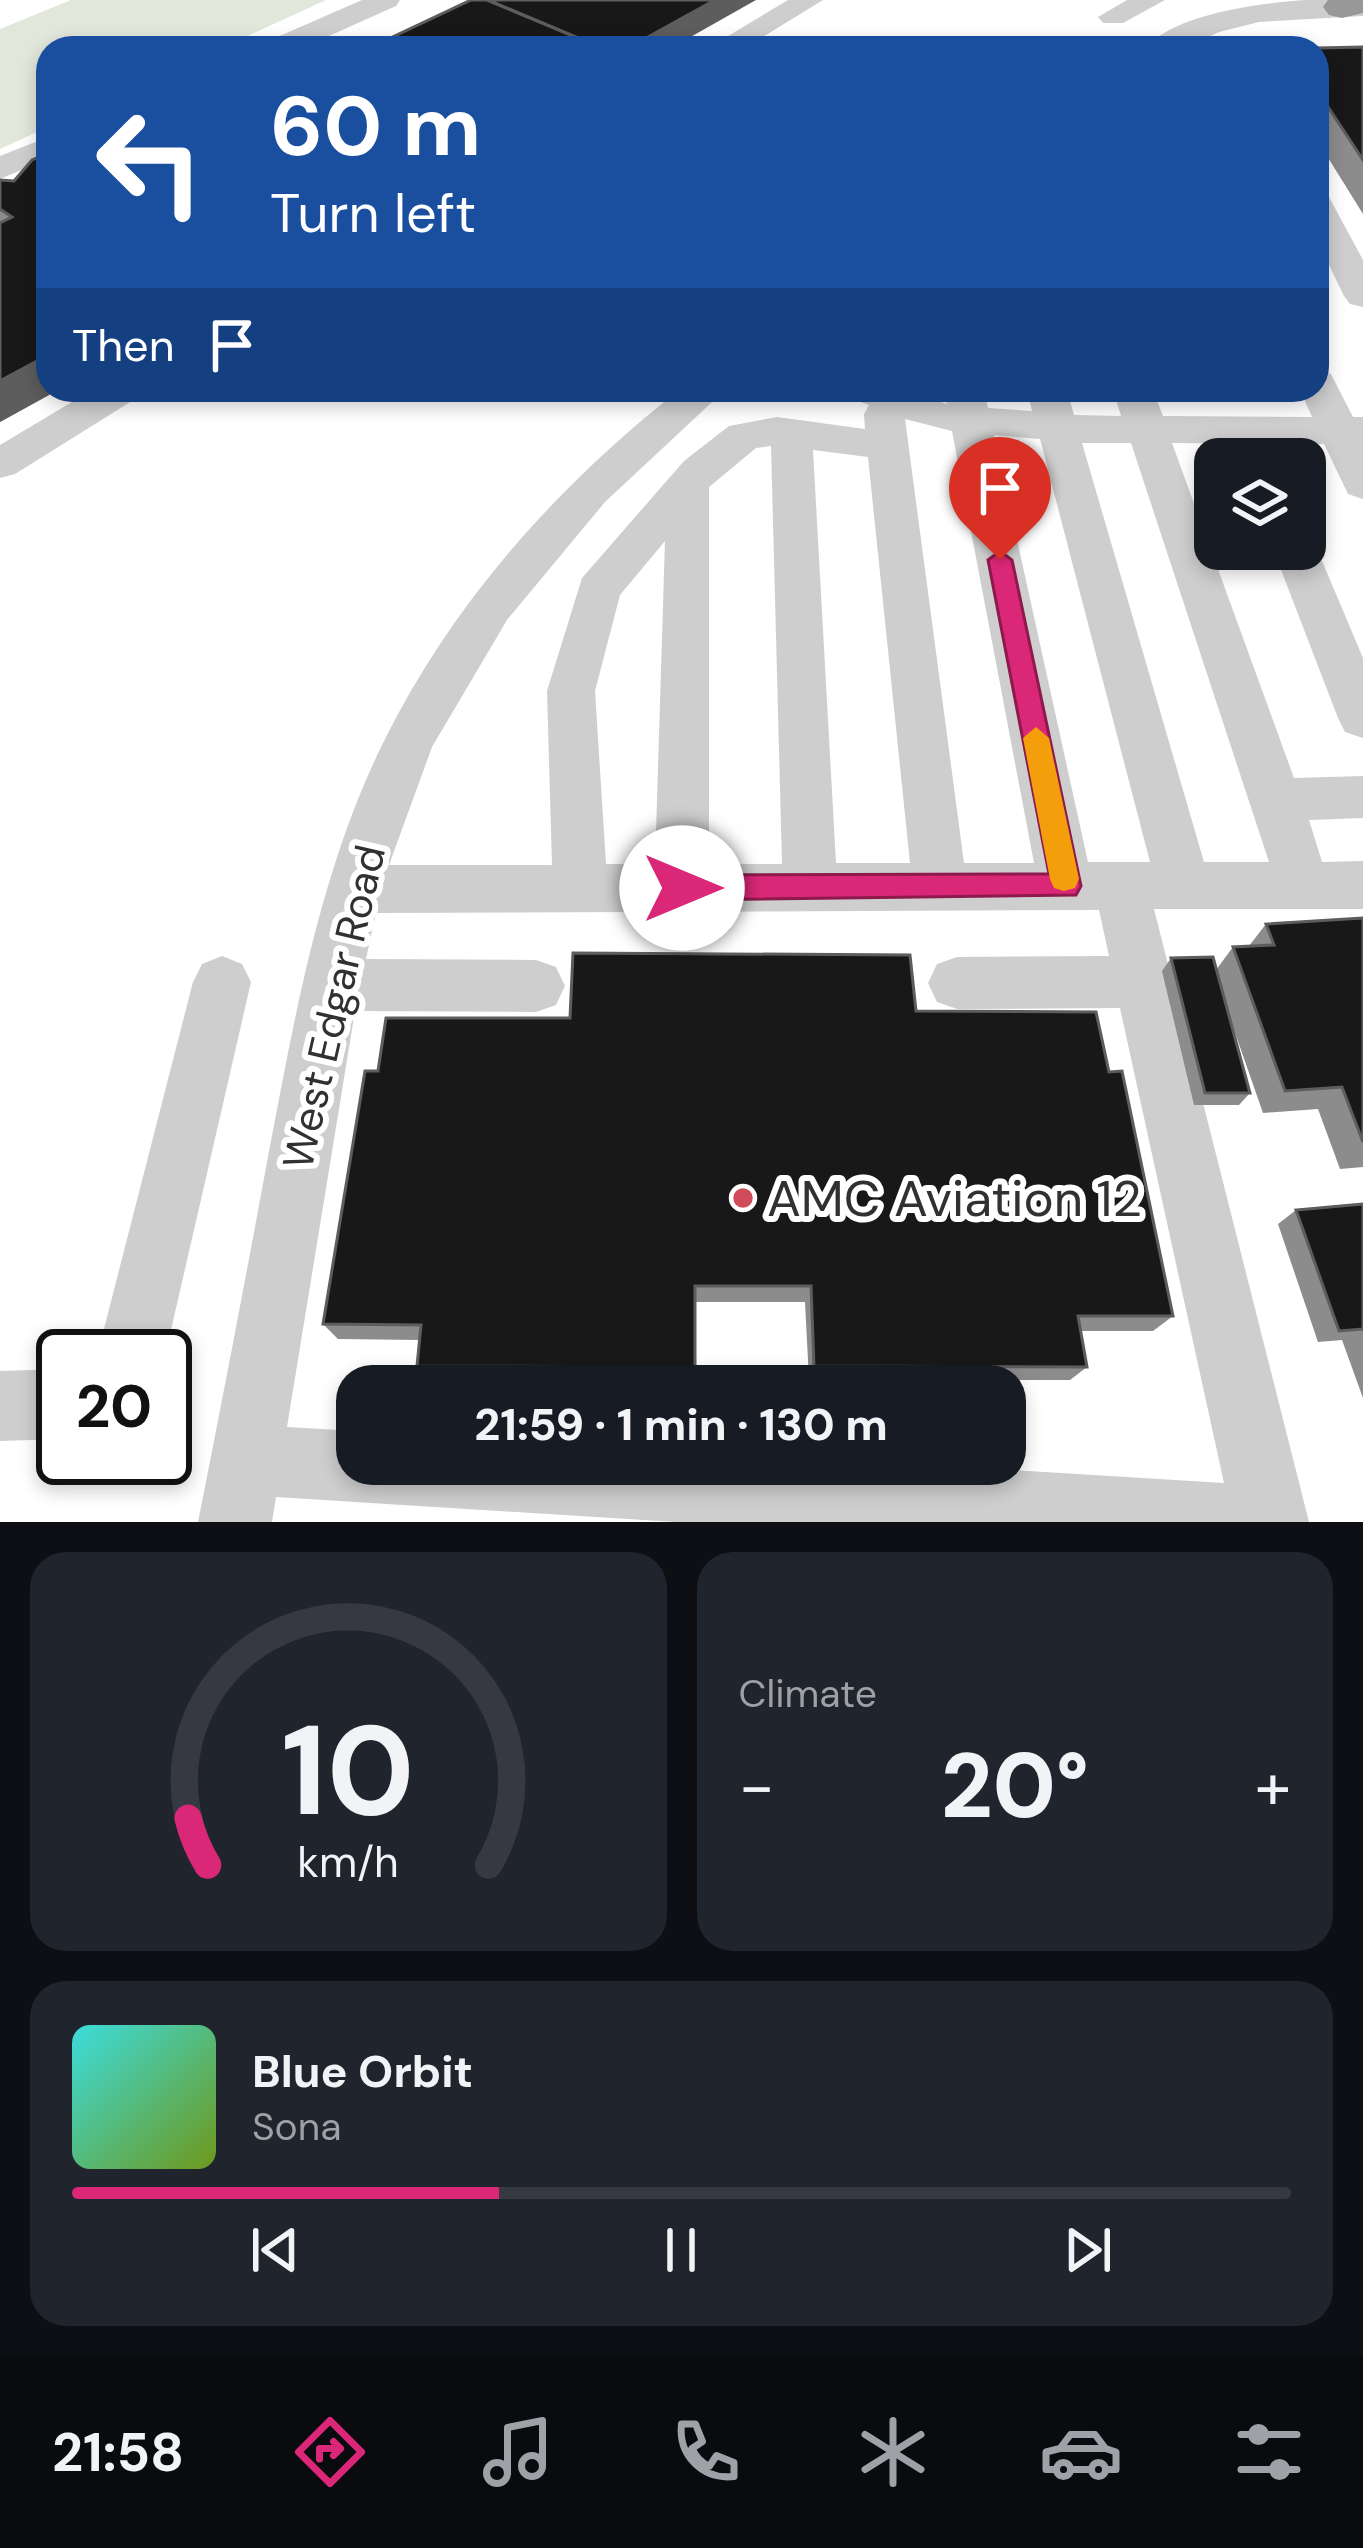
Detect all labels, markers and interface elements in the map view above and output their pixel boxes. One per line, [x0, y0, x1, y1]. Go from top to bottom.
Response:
text: 60 m [270, 72, 481, 181]
icon: left [72, 84, 228, 240]
text: Turn left [270, 178, 476, 249]
icon: arrive [199, 312, 265, 378]
text: Then [72, 316, 175, 375]
pin [949, 437, 1051, 560]
map controls [1194, 438, 1326, 570]
button: layers [1194, 438, 1326, 570]
icon: arrive [967, 455, 1033, 521]
position arrow [619, 825, 745, 951]
street label: West Edgar Road [270, 840, 398, 1174]
place label: AMC Aviation 12 [767, 1165, 1142, 1232]
marker: AMC Aviation 12 [730, 1185, 756, 1211]
speed limit sign: 20 [36, 1329, 192, 1485]
text: 21:59 · 1 min · 130 m [474, 1395, 888, 1454]
text: Climate [739, 1668, 877, 1719]
text: 10 [282, 1690, 415, 1853]
text: 20° [941, 1728, 1089, 1845]
text: − [739, 1744, 775, 1829]
text: + [1255, 1744, 1291, 1829]
text: km/h [298, 1833, 399, 1889]
text: Blue Orbit [252, 2042, 473, 2101]
text: Sona [252, 2101, 341, 2152]
icon: previous [242, 2217, 308, 2283]
icon: pause [648, 2217, 714, 2283]
icon: next [1055, 2217, 1121, 2283]
icon: directions [288, 2410, 372, 2494]
icon: music [476, 2410, 560, 2494]
icon: phone [664, 2410, 748, 2494]
icon: climate [851, 2410, 935, 2494]
icon: car [1039, 2410, 1123, 2494]
icon: filters [1227, 2410, 1311, 2494]
text: 21:58 [52, 2417, 184, 2488]

